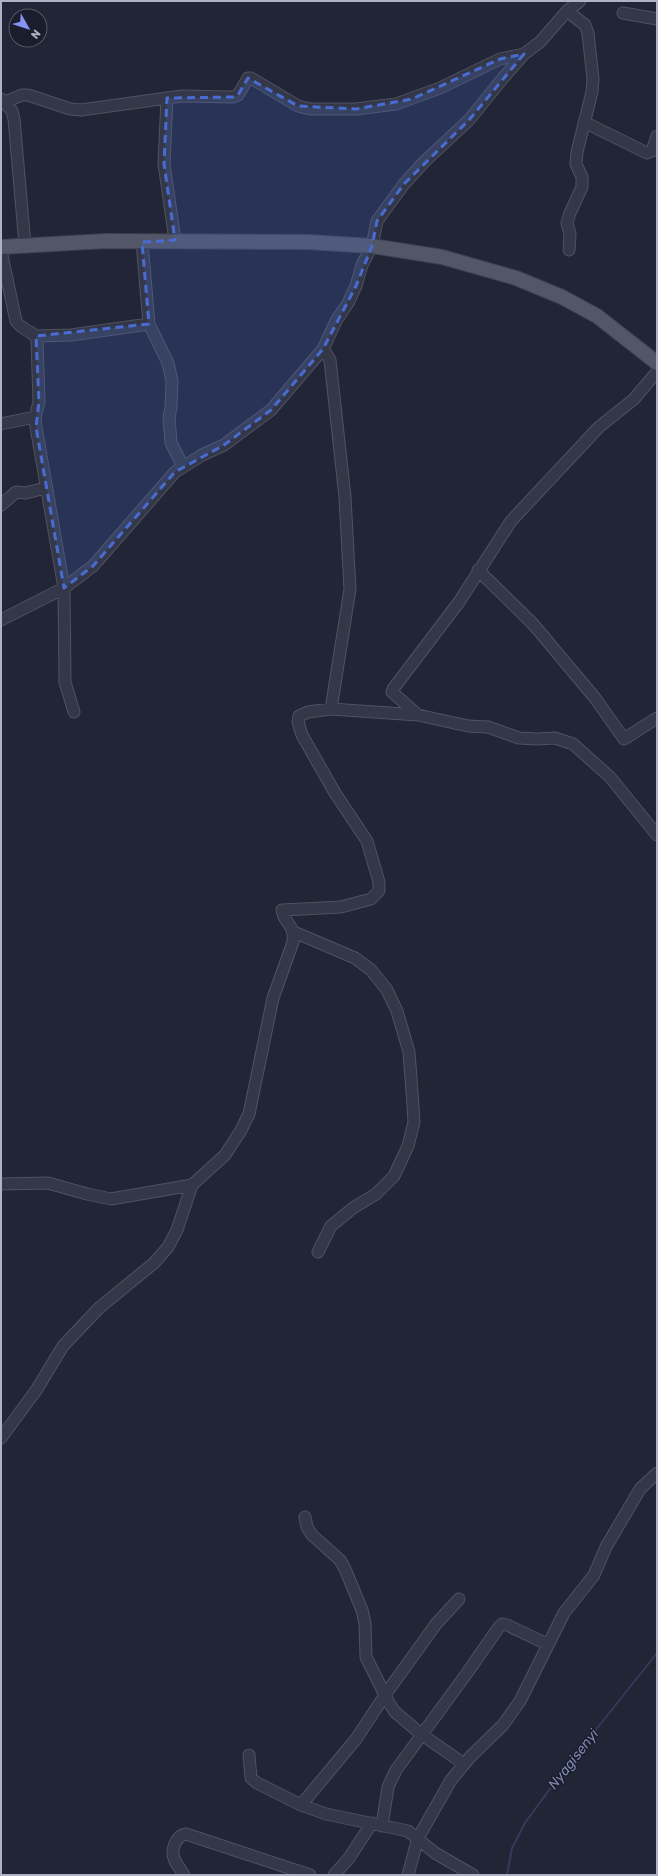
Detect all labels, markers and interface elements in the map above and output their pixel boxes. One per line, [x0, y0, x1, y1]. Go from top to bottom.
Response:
north arrow [8, 8, 48, 48]
text: N [28, 27, 43, 41]
water label: Nyagisenyi [545, 1725, 603, 1793]

